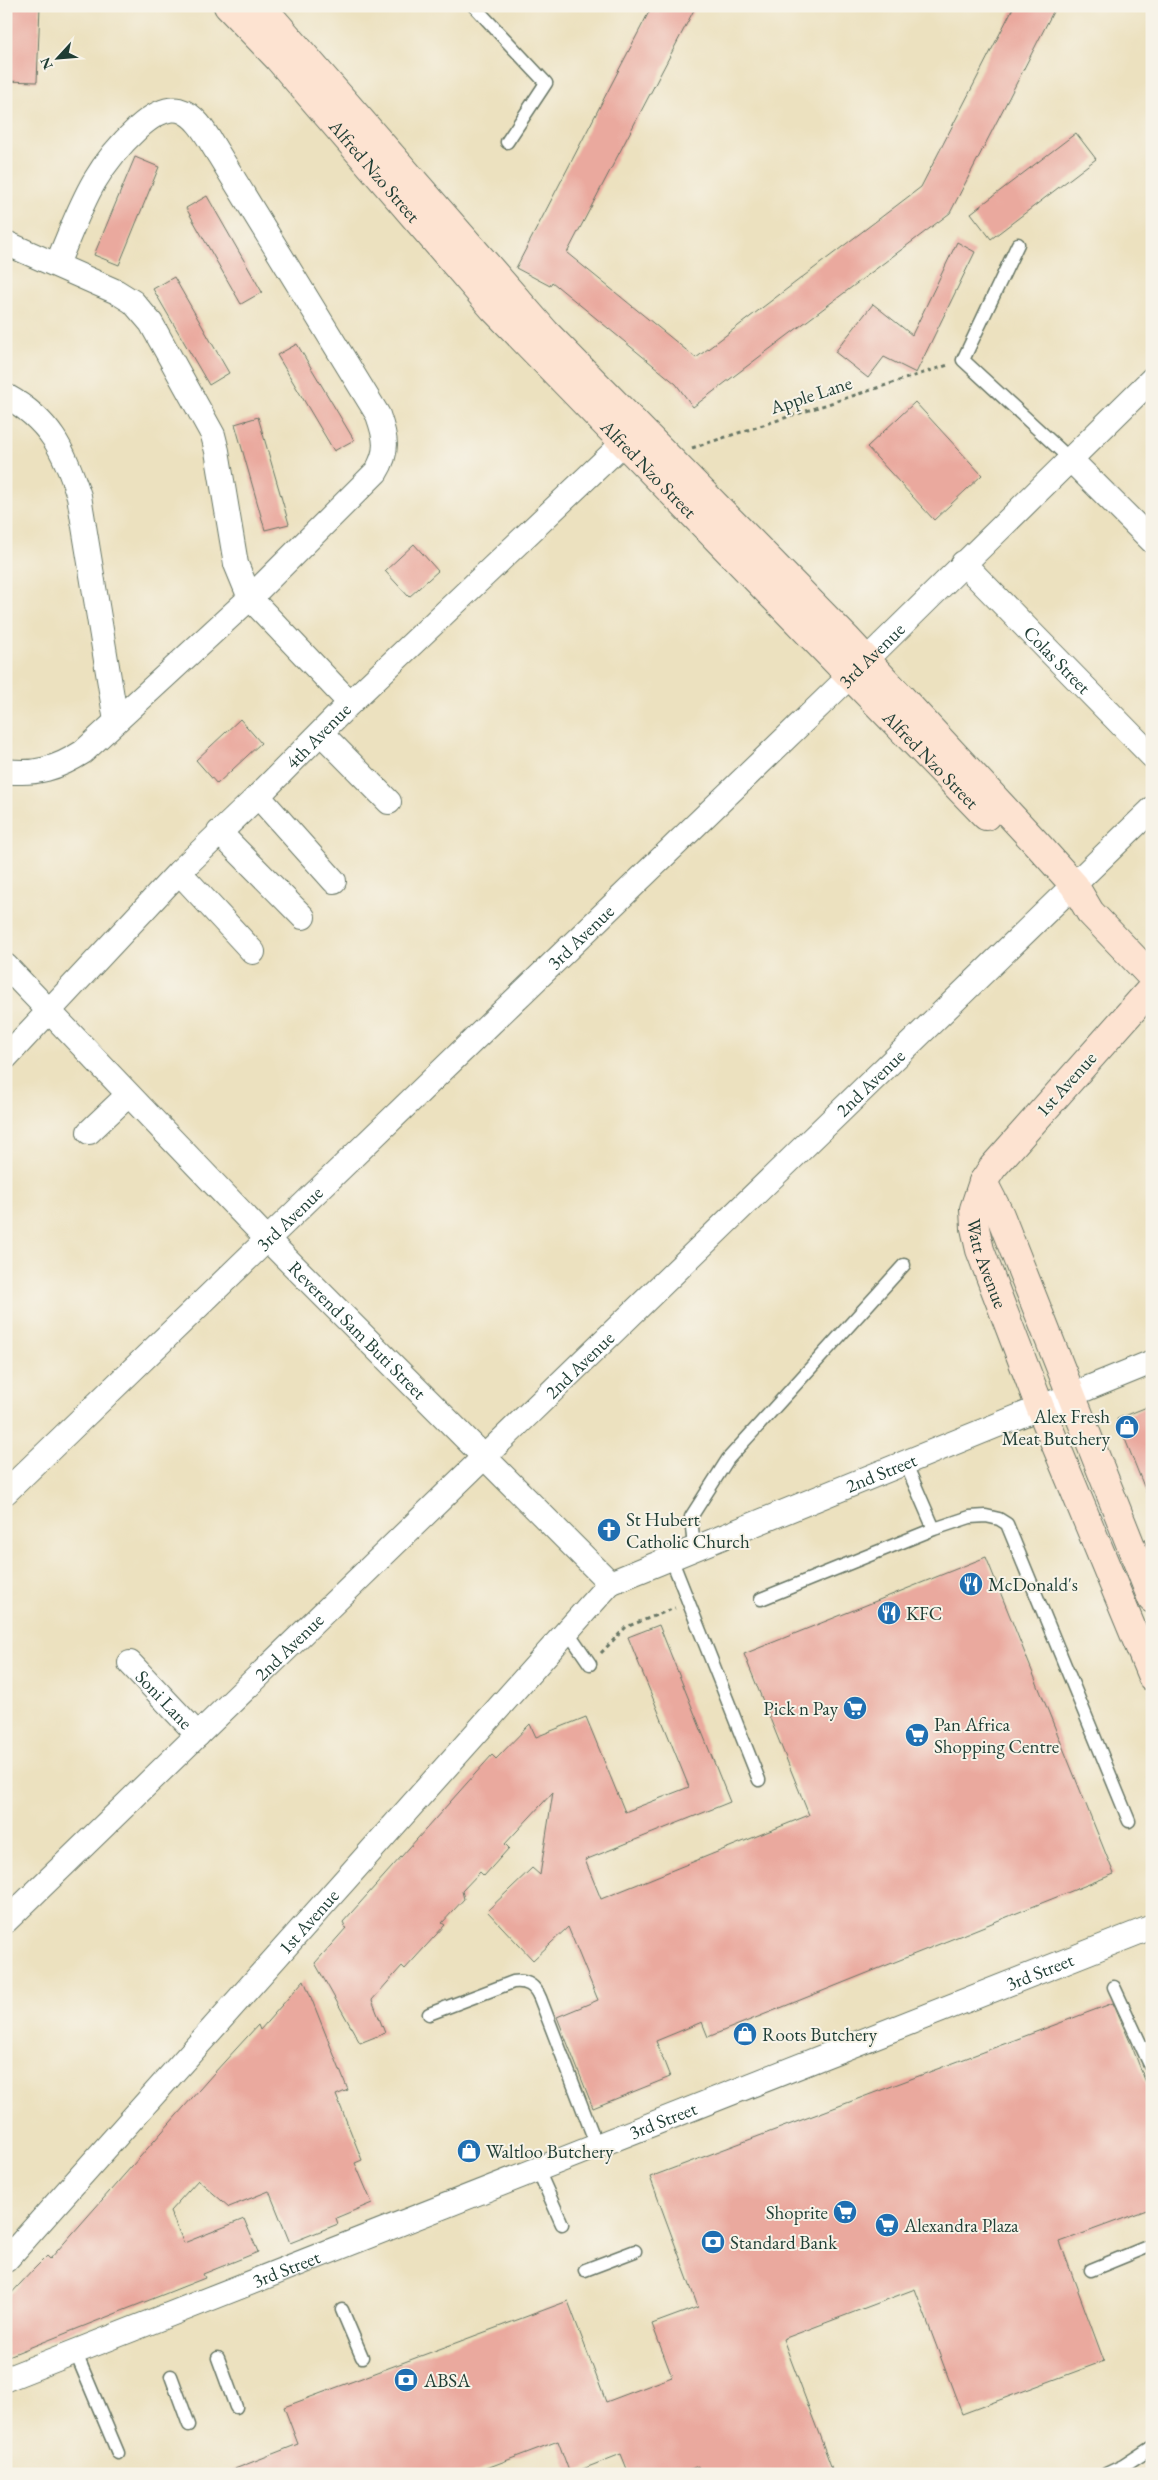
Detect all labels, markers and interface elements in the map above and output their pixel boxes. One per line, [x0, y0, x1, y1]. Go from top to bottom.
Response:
north arrow [32, 32, 82, 82]
text: N [35, 54, 57, 73]
street label: Alfred Nzo Street [323, 113, 426, 228]
street label: Apple Lane [766, 370, 855, 420]
street label: Alfred Nzo Street [595, 413, 703, 524]
street label: 3rd Avenue [833, 617, 910, 693]
street label: Colas Street [1018, 620, 1097, 699]
street label: 4th Avenue [280, 697, 356, 774]
street label: Alfred Nzo Street [877, 704, 985, 814]
street label: 3rd Avenue [542, 899, 619, 975]
street label: 2nd Avenue [830, 1043, 910, 1122]
street label: 1st Avenue [1030, 1046, 1102, 1122]
street label: 3rd Avenue [251, 1180, 328, 1256]
street label: Watt Avenue [962, 1218, 1014, 1312]
street label: Reverend Sam Buti Street [283, 1255, 432, 1405]
street label: 2nd Avenue [539, 1325, 619, 1404]
place label: Alex Fresh Meat Butchery [1002, 1404, 1111, 1451]
shop icon: Alex Fresh Meat Butchery [1114, 1414, 1140, 1440]
street label: 2nd Street [842, 1447, 920, 1498]
place label: St Hubert Catholic Church [626, 1507, 750, 1554]
church icon: St Hubert Catholic Church [596, 1517, 622, 1543]
restaurant icon: McDonald's [958, 1571, 984, 1597]
place label: McDonald's [988, 1572, 1078, 1597]
restaurant icon: KFC [876, 1600, 902, 1626]
place label: KFC [906, 1601, 942, 1626]
street label: 2nd Avenue [249, 1607, 329, 1686]
street label: Soni Lane [130, 1664, 198, 1734]
supermarket icon: Pick n Pay [842, 1695, 868, 1721]
place label: Pick n Pay [763, 1696, 839, 1721]
place label: Pan Africa Shopping Centre [934, 1712, 1059, 1759]
supermarket icon: Pan Africa Shopping Centre [904, 1722, 930, 1748]
street label: 1st Avenue [272, 1883, 344, 1959]
street label: 3rd Street [1002, 1947, 1077, 1996]
shop icon: Roots Butchery [732, 2021, 758, 2047]
place label: Roots Butchery [762, 2022, 878, 2047]
street label: 3rd Street [625, 2095, 700, 2145]
shop icon: Waltloo Butchery [456, 2138, 482, 2164]
place label: Waltloo Butchery [486, 2139, 614, 2164]
supermarket icon: Shoprite [832, 2199, 858, 2225]
place label: Shoprite [766, 2200, 828, 2225]
supermarket icon: Alexandra Plaza [874, 2212, 900, 2238]
place label: Alexandra Plaza [903, 2213, 1019, 2238]
bank icon: Standard Bank [700, 2229, 726, 2255]
place label: Standard Bank [730, 2230, 838, 2255]
street label: 3rd Street [249, 2244, 324, 2293]
bank icon: ABSA [393, 2367, 419, 2393]
place label: ABSA [423, 2368, 471, 2393]

